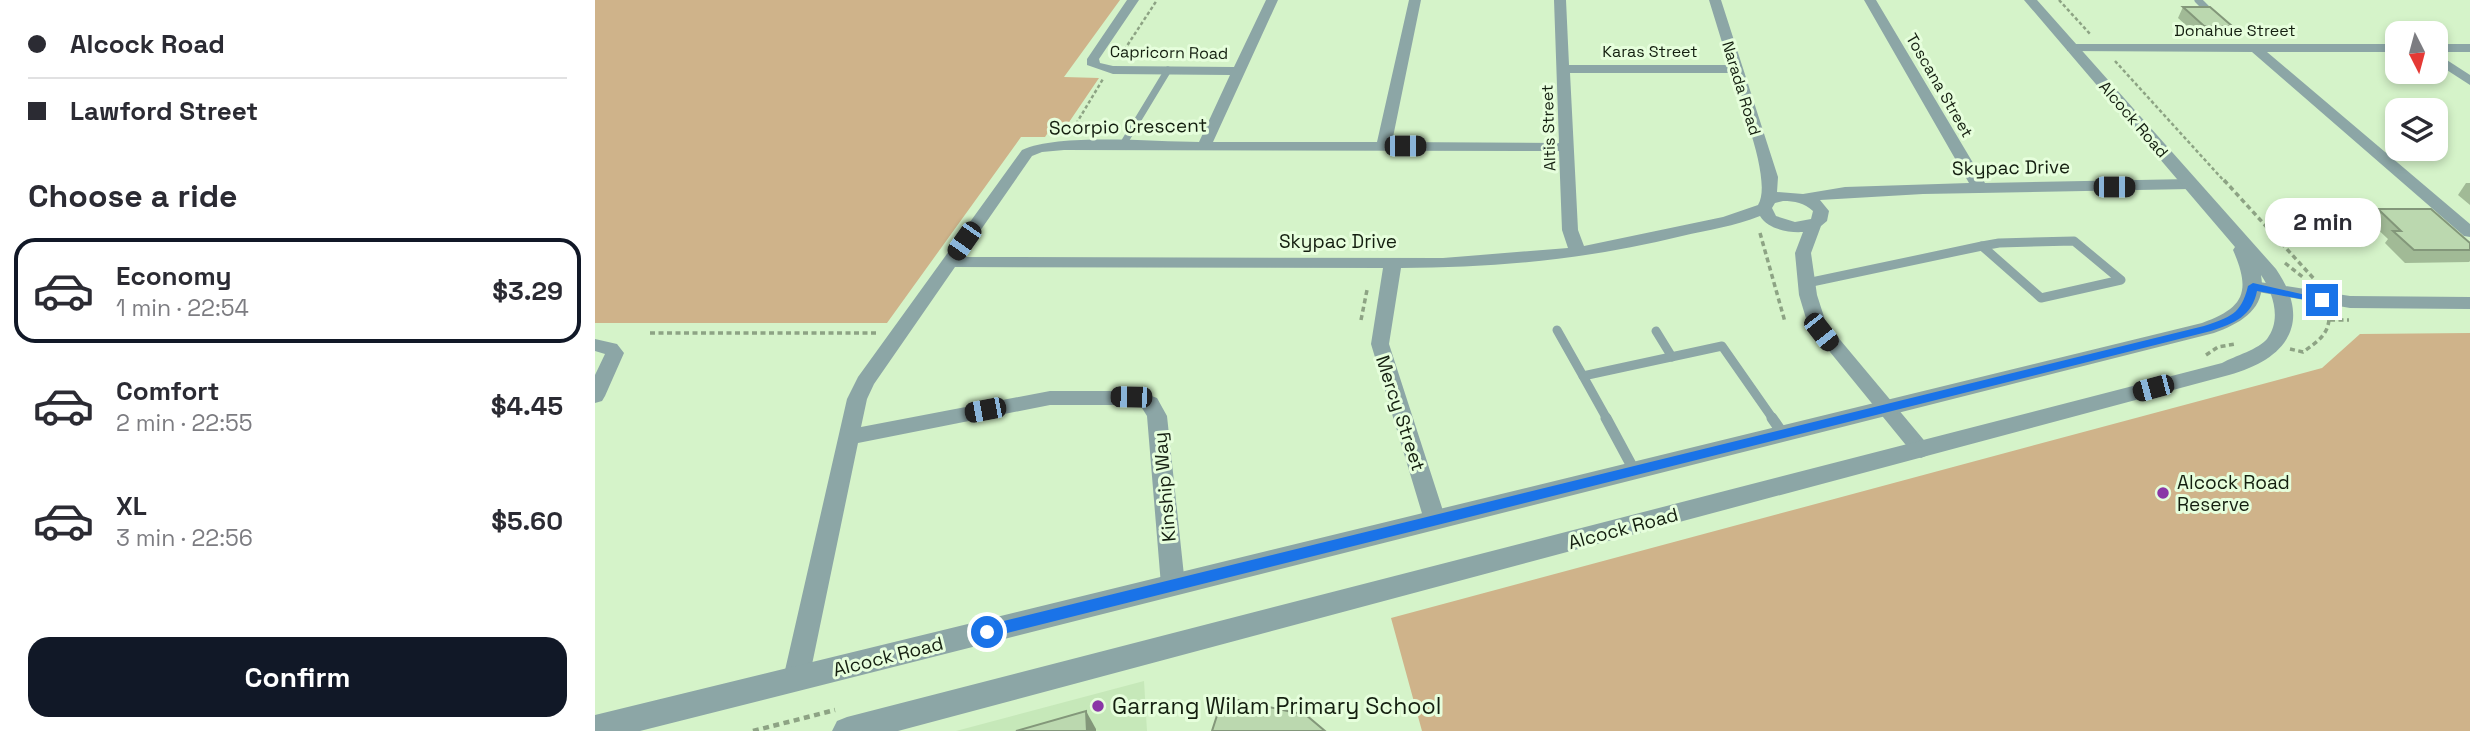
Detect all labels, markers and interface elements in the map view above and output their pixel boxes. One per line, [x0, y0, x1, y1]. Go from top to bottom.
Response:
street label: Donahue Street [2174, 20, 2296, 41]
north arrow [2385, 21, 2448, 84]
map controls [2385, 21, 2448, 161]
text: Alcock Road [70, 27, 225, 61]
street label: Toscana Street [1901, 29, 1978, 141]
street label: Narada Road [1717, 38, 1766, 138]
street label: Capricorn Road [1110, 41, 1228, 64]
street label: Karas Street [1602, 41, 1698, 62]
street label: Alcock Road [2095, 77, 2173, 162]
street label: Altis Street [1536, 84, 1561, 172]
text: Lawford Street [70, 94, 258, 128]
button: layers [2385, 98, 2448, 161]
street label: Scorpio Crescent [1049, 113, 1207, 140]
car [1385, 136, 1427, 157]
street label: Skypac Drive [1952, 154, 2070, 181]
text: Choose a ride [28, 176, 238, 216]
car [2094, 177, 2136, 198]
callout: 2 min [2264, 198, 2380, 247]
text: 2 min [2293, 207, 2353, 237]
car [944, 218, 985, 264]
street label: Skypac Drive [1279, 229, 1397, 254]
icon: car [32, 259, 95, 322]
text: Economy [116, 259, 232, 293]
text: $3.29 [492, 274, 563, 308]
route end [2306, 284, 2338, 316]
text: 1 min · 22:54 [116, 293, 249, 323]
car [1800, 309, 1843, 355]
street label: Mercy Street [1370, 352, 1431, 474]
car [2130, 372, 2177, 404]
icon: car [32, 374, 95, 437]
text: Comfort [116, 374, 219, 408]
car [1110, 386, 1153, 408]
text: $4.45 [491, 389, 563, 423]
car [963, 396, 1008, 424]
text: 2 min · 22:55 [116, 408, 253, 438]
street label: Kinship Way [1147, 431, 1182, 543]
place label: Alcock Road Reserve [2177, 470, 2290, 517]
marker: Alcock Road Reserve [2155, 485, 2171, 501]
icon: car [32, 489, 95, 552]
text: XL [116, 489, 147, 523]
street label: Alcock Road [1565, 502, 1681, 555]
text: $5.60 [491, 504, 563, 538]
text: 3 min · 22:56 [116, 523, 253, 553]
route start [971, 616, 1003, 648]
street label: Alcock Road [830, 631, 946, 682]
button: Confirm [28, 637, 567, 717]
place label: Garrang Wilam Primary School [1112, 691, 1441, 721]
marker: Garrang Wilam Primary School [1090, 698, 1106, 714]

